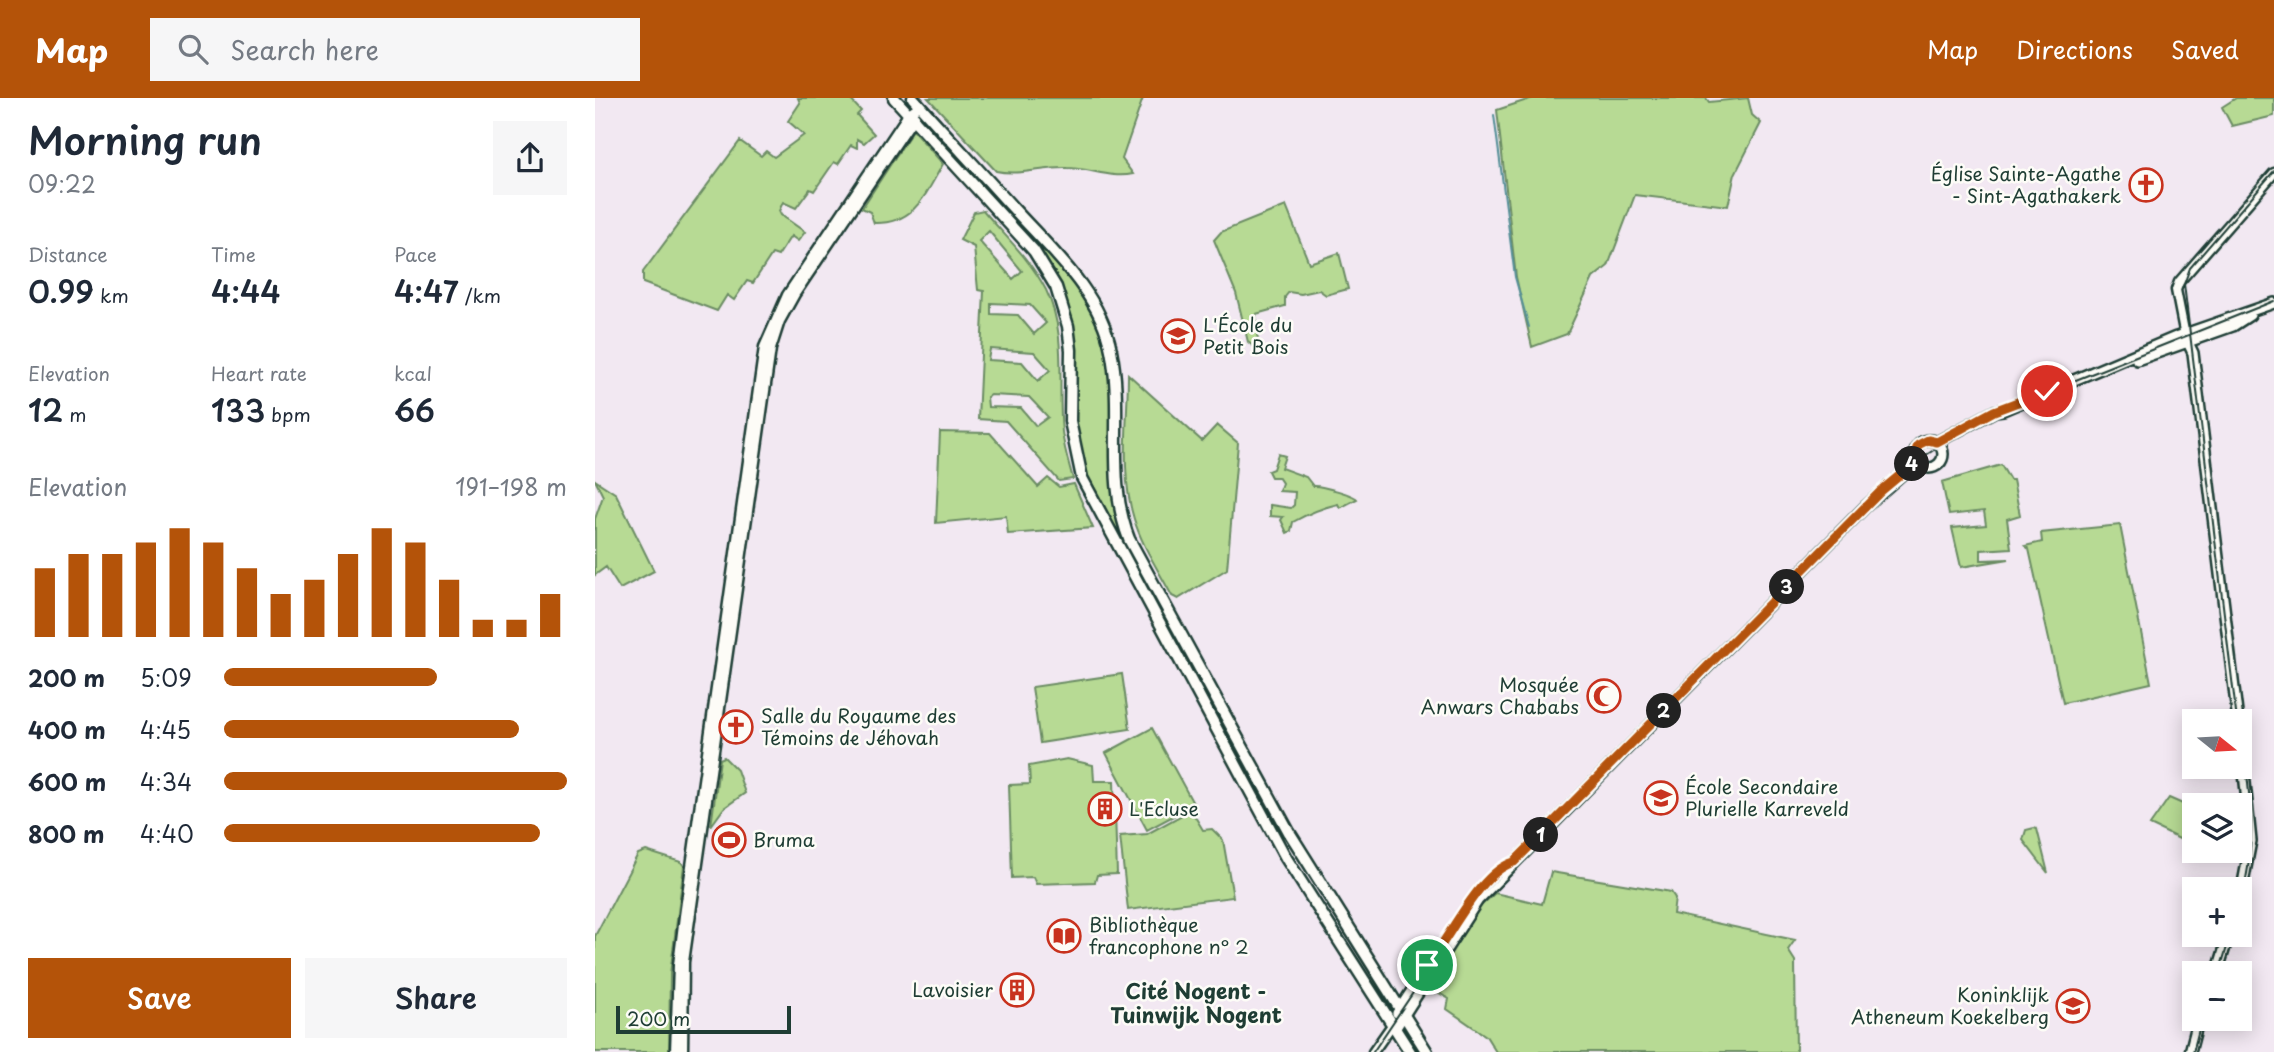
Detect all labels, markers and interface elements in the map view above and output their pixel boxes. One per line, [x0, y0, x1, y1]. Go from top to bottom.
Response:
search box [150, 18, 640, 81]
text: Map [35, 24, 108, 74]
icon: search [174, 30, 212, 68]
text: Search here [230, 30, 379, 69]
text: Map [1927, 31, 1978, 67]
text: Directions [2016, 31, 2133, 67]
text: Saved [2171, 31, 2239, 67]
text: Morning run [28, 111, 262, 168]
button: share [493, 121, 567, 195]
place label: Église Sainte-Agathe - Sint-Agathakerk [1931, 159, 2121, 209]
text: 09:22 [28, 166, 96, 201]
church icon: Église Sainte-Agathe - Sint-Agathakerk [2127, 166, 2165, 204]
text: Distance [28, 240, 108, 268]
text: Time [211, 240, 256, 268]
text: Pace [394, 240, 437, 268]
text: 0.99 [28, 268, 94, 313]
text: 4:44 [211, 268, 281, 313]
text: 4:47 [394, 268, 459, 313]
text: km [94, 281, 129, 309]
text: /km [459, 281, 501, 309]
place label: L'École du Petit Bois [1203, 310, 1292, 360]
school or university icon: L'École du Petit Bois [1159, 317, 1197, 355]
text: Elevation [28, 359, 110, 387]
text: Heart rate [211, 359, 307, 387]
text: kcal [394, 359, 432, 387]
pin [2017, 361, 2077, 421]
icon: check [2028, 372, 2066, 410]
text: 12 [28, 387, 63, 432]
text: 133 [211, 387, 265, 432]
text: 66 [394, 387, 435, 432]
text: m [63, 400, 87, 428]
text: bpm [265, 400, 311, 428]
pin: 4 [1895, 446, 1929, 482]
text: 4 [1905, 449, 1918, 477]
text: Elevation [28, 469, 127, 504]
text: 191–198 m [455, 469, 567, 504]
pin: 3 [1769, 570, 1805, 604]
text: 3 [1780, 572, 1793, 600]
text: 200 m [28, 660, 105, 695]
text: 5:09 [140, 660, 192, 695]
place label: Mosquée Anwars Chababs [1421, 670, 1579, 720]
mosque icon: Mosquée Anwars Chababs [1585, 677, 1623, 715]
pin: 2 [1647, 694, 1681, 728]
text: 2 [1657, 696, 1670, 724]
place label: Salle du Royaume des Témoins de Jéhovah [761, 701, 956, 751]
church icon: Salle du Royaume des Témoins de Jéhovah [717, 708, 755, 746]
north arrow [2182, 709, 2252, 779]
map controls [2182, 709, 2252, 1031]
text: 400 m [28, 712, 106, 747]
text: 4:45 [140, 712, 191, 747]
text: 600 m [28, 764, 106, 799]
text: 4:34 [140, 764, 192, 799]
place label: École Secondaire Plurielle Karreveld [1685, 772, 1849, 822]
school or university icon: École Secondaire Plurielle Karreveld [1642, 779, 1680, 817]
building icon: L'Ecluse [1086, 790, 1124, 828]
button: layers [2182, 793, 2252, 863]
place label: L'Ecluse [1129, 794, 1199, 822]
text: 800 m [28, 816, 105, 851]
text: 4:40 [140, 816, 194, 851]
pin: 1 [1523, 818, 1559, 852]
text: 1 [1536, 820, 1545, 848]
sports icon: Bruma [710, 821, 748, 859]
place label: Bruma [753, 825, 815, 853]
button: + [2182, 877, 2252, 947]
place label: Bibliothèque francophone n° 2 [1089, 910, 1249, 960]
library icon: Bibliothèque francophone n° 2 [1045, 917, 1083, 955]
pin [1397, 935, 1457, 995]
icon: arrive [1408, 946, 1446, 984]
button: Save [28, 958, 291, 1038]
button: Share [305, 958, 567, 1038]
button: − [2182, 961, 2252, 1031]
building icon: Lavoisier [998, 971, 1036, 1009]
district label: Cité Nogent - Tuinwijk Nogent [1110, 974, 1282, 1030]
place label: Lavoisier [912, 975, 993, 1003]
place label: Koninklijk Atheneum Koekelberg [1851, 980, 2049, 1030]
school or university icon: Koninklijk Atheneum Koekelberg [2054, 987, 2092, 1025]
scale bar [616, 1003, 791, 1035]
text: 200 m [627, 1004, 690, 1032]

